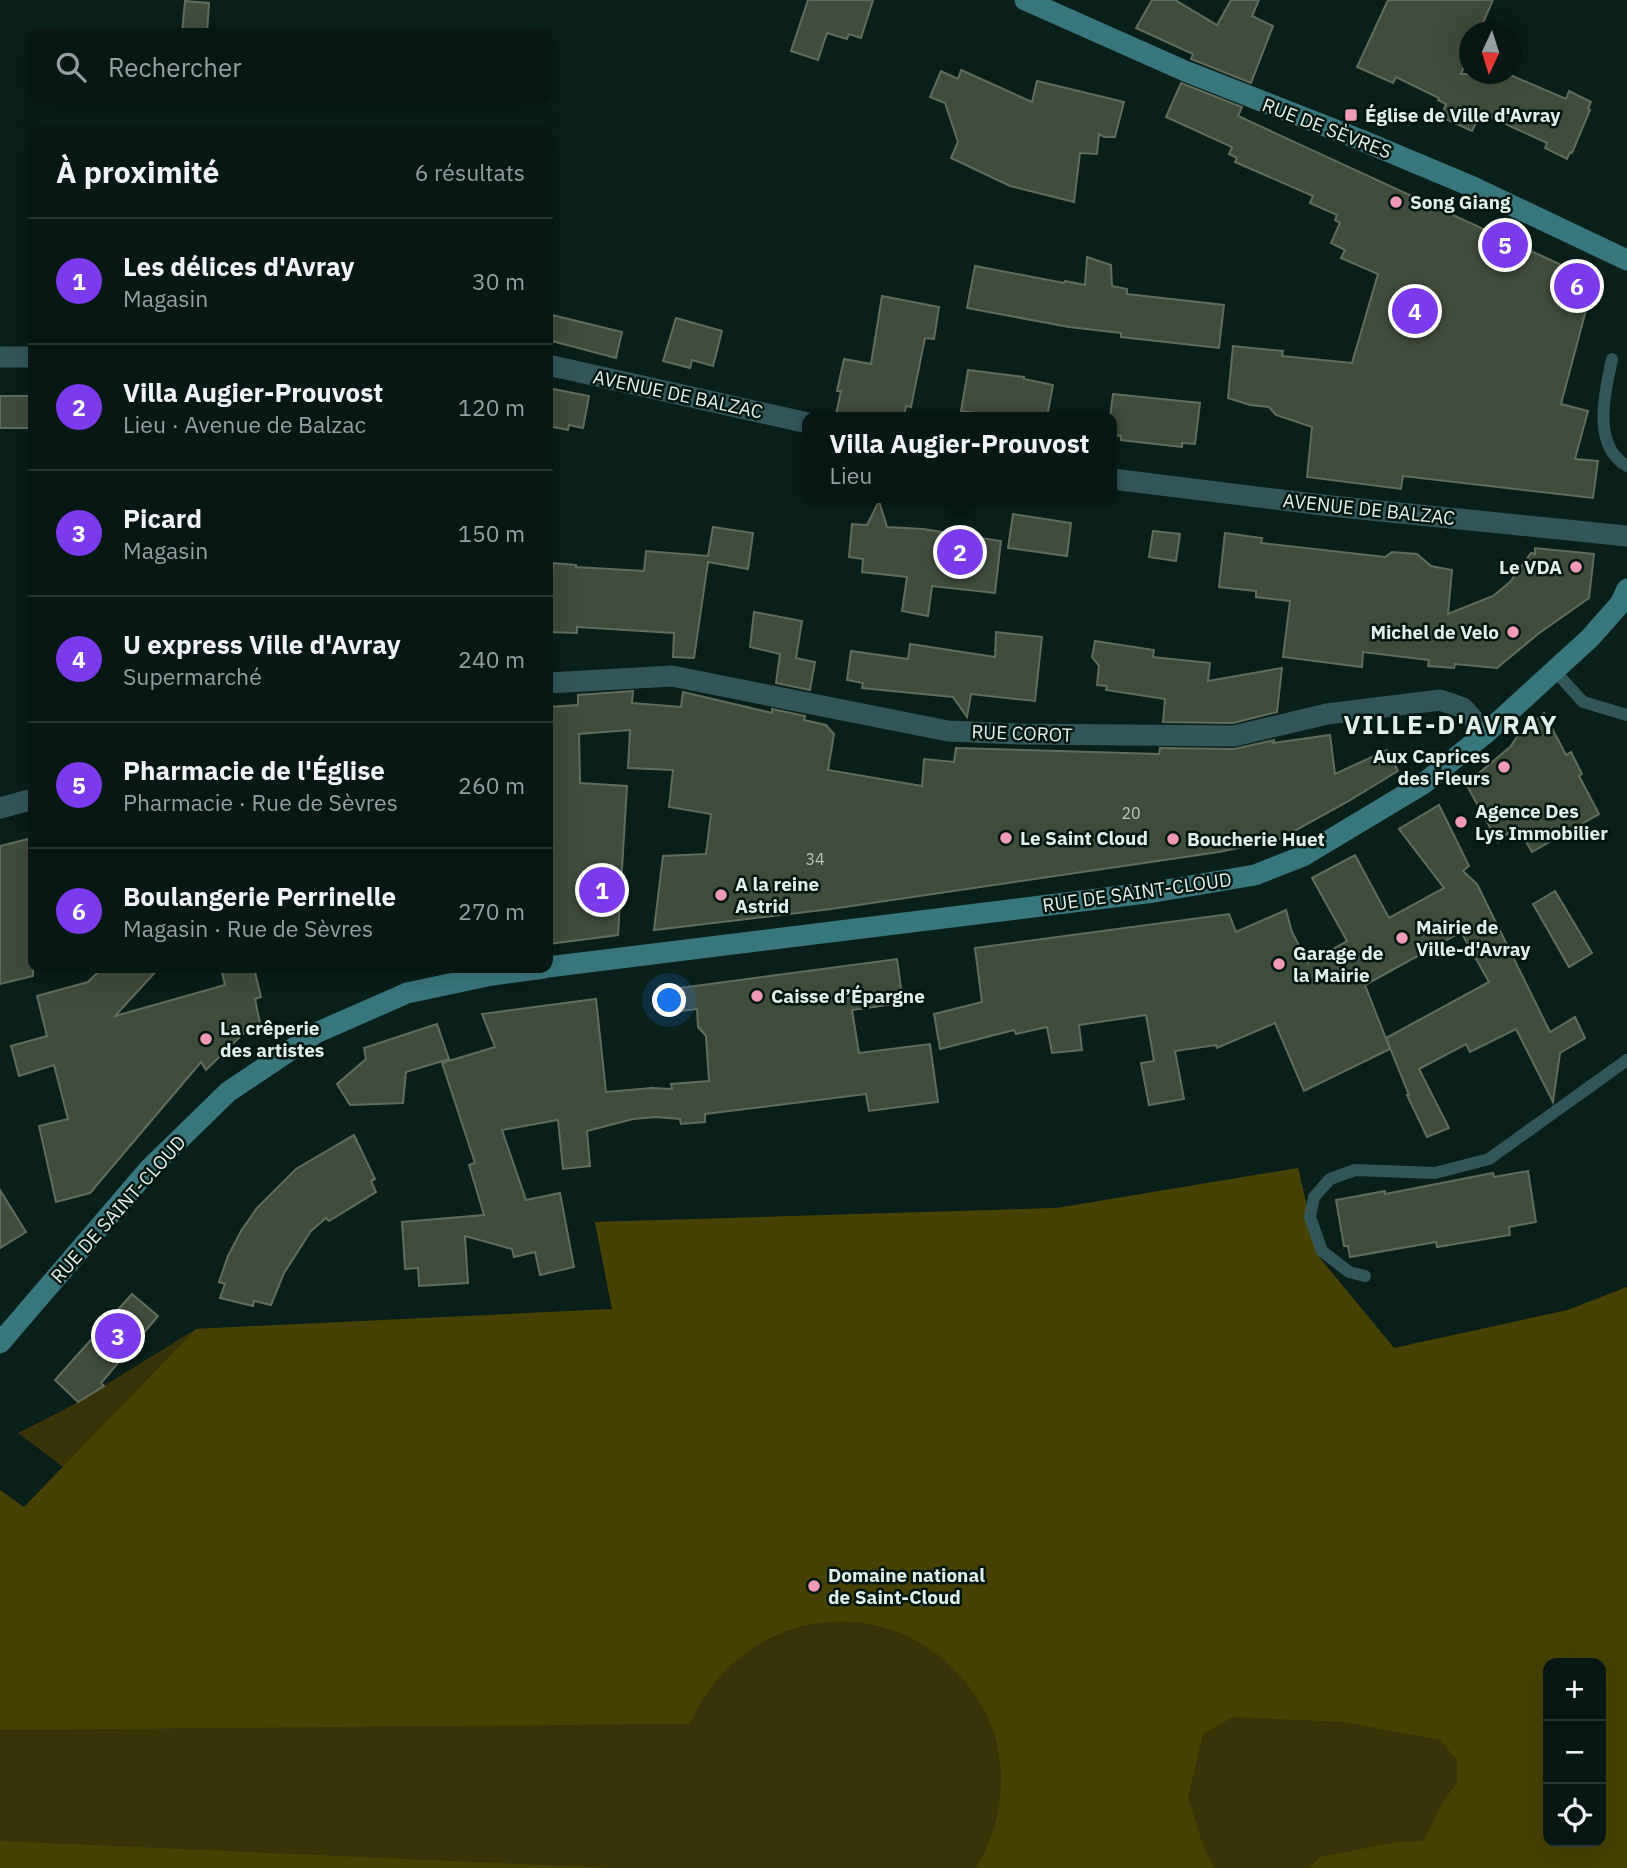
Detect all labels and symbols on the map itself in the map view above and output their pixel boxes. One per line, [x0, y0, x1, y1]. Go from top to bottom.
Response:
north arrow [1459, 21, 1522, 84]
street label: RUE DE SÈVRES [1259, 92, 1395, 164]
place label: Église de Ville d'Avray [1365, 103, 1561, 127]
marker: Église de Ville d'Avray [1343, 107, 1359, 123]
place label: Song Giang [1410, 190, 1511, 214]
marker: Song Giang [1388, 194, 1404, 210]
pin: 5 [1482, 219, 1528, 271]
pin: 6 [1554, 260, 1600, 312]
pin: 4 [1392, 285, 1438, 337]
street label: AVENUE DE BALZAC [591, 364, 765, 424]
street label: AVENUE DE BALZAC [1282, 488, 1456, 530]
pin: 2 [937, 526, 983, 578]
place label: Le VDA [1499, 555, 1562, 579]
marker: Le VDA [1568, 559, 1584, 575]
place label: Michel de Velo [1370, 620, 1499, 644]
marker: Michel de Velo [1505, 624, 1521, 640]
district label: VILLE-D'AVRAY [1343, 707, 1559, 741]
street label: RUE COROT [971, 719, 1073, 747]
place label: Aux Caprices des Fleurs [1373, 744, 1490, 790]
marker: Aux Caprices des Fleurs [1496, 759, 1512, 775]
place label: Agence Des Lys Immobilier [1475, 799, 1608, 845]
house number: 20 [1121, 803, 1141, 823]
marker: Agence Des Lys Immobilier [1453, 814, 1469, 830]
place label: Le Saint Cloud [1020, 826, 1148, 850]
place label: Boucherie Huet [1187, 827, 1325, 851]
marker: Le Saint Cloud [998, 830, 1014, 846]
marker: Boucherie Huet [1165, 831, 1181, 847]
house number: 34 [805, 849, 825, 869]
pin: 1 [579, 864, 625, 916]
street label: RUE DE SAINT-CLOUD [1041, 867, 1233, 917]
place label: A la reine Astrid [735, 872, 819, 918]
marker: A la reine Astrid [713, 887, 729, 903]
place label: Mairie de Ville-d'Avray [1416, 915, 1531, 961]
marker: Mairie de Ville-d'Avray [1394, 930, 1410, 946]
place label: Garage de la Mairie [1293, 941, 1383, 987]
marker: Garage de la Mairie [1271, 956, 1287, 972]
your location [652, 983, 686, 1017]
place label: Caisse d’Épargne [771, 984, 925, 1008]
marker: Caisse d’Épargne [749, 988, 765, 1004]
place label: La crêperie des artistes [220, 1016, 324, 1062]
marker: La crêperie des artistes [198, 1031, 214, 1047]
street label: RUE DE SAINT-CLOUD [45, 1130, 191, 1288]
pin: 3 [95, 1310, 141, 1362]
place label: Domaine national de Saint-Cloud [828, 1563, 985, 1609]
marker: Domaine national de Saint-Cloud [806, 1578, 822, 1594]

